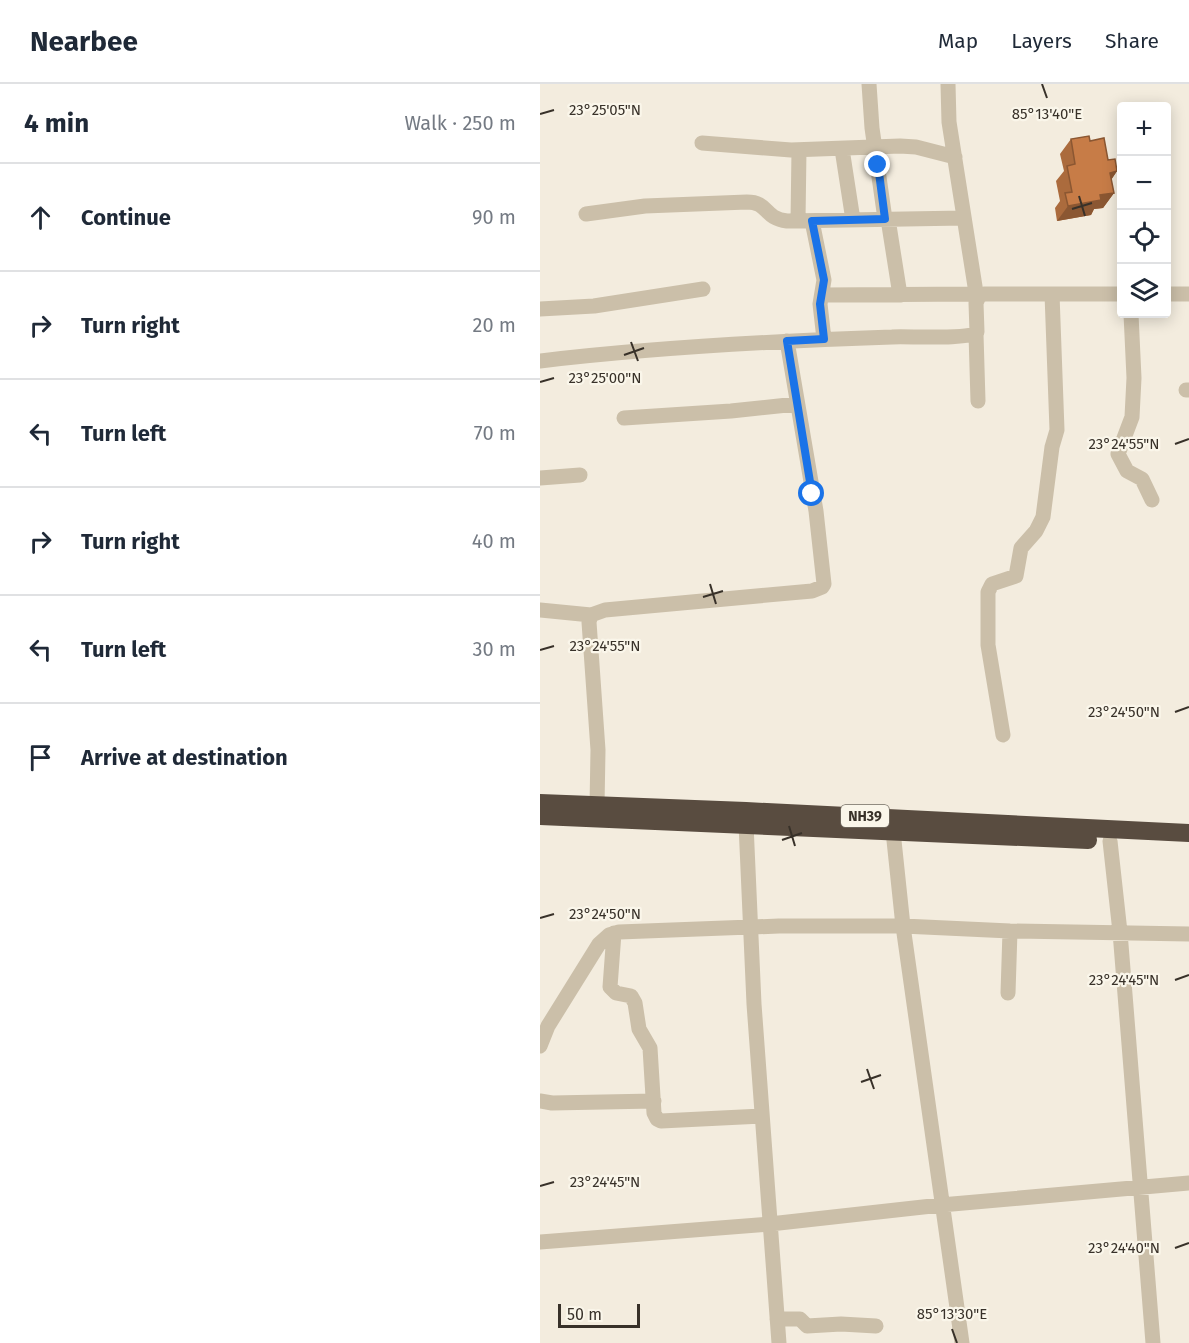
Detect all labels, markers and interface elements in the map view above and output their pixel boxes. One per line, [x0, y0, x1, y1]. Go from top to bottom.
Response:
text: Nearbee [30, 25, 138, 58]
text: Map [938, 28, 978, 54]
text: Layers [1011, 28, 1072, 54]
text: Share [1105, 28, 1159, 54]
text: 23°25'05"N [569, 101, 641, 119]
map controls [1117, 102, 1171, 318]
button: + [1117, 102, 1171, 156]
text: 85°13'40"E [1012, 105, 1082, 123]
text: 4 min [24, 108, 89, 139]
text: Walk · 250 m [404, 111, 516, 135]
route end [864, 151, 890, 177]
button: − [1117, 156, 1171, 210]
icon: ahead [24, 201, 57, 234]
text: Continue [81, 204, 171, 231]
text: 90 m [472, 205, 516, 229]
button: locate [1117, 210, 1171, 264]
button: layers [1117, 264, 1171, 318]
icon: right [24, 309, 57, 342]
text: Turn right [81, 312, 180, 339]
text: 20 m [473, 313, 516, 337]
text: 23°25'00"N [568, 369, 642, 387]
icon: left [24, 417, 57, 450]
text: Turn left [81, 420, 166, 447]
text: 70 m [474, 421, 516, 445]
text: 23°24'55"N [1089, 435, 1159, 453]
route start [798, 480, 824, 506]
icon: right [24, 525, 57, 558]
text: Turn right [81, 528, 180, 555]
text: 40 m [472, 529, 516, 553]
icon: left [24, 633, 57, 666]
text: Turn left [81, 636, 166, 663]
text: 30 m [472, 637, 516, 661]
text: 23°24'55"N [570, 637, 640, 655]
text: 23°24'50"N [1088, 703, 1160, 721]
icon: arrive [24, 741, 57, 774]
text: Arrive at destination [81, 744, 288, 771]
road number: NH39 [841, 805, 889, 827]
text: 23°24'50"N [569, 905, 641, 923]
text: 23°24'45"N [1089, 971, 1159, 989]
text: 23°24'45"N [570, 1173, 640, 1191]
text: 23°24'40"N [1088, 1239, 1160, 1257]
scale bar [558, 1301, 640, 1328]
text: 50 m [567, 1305, 602, 1324]
text: 85°13'30"E [917, 1305, 987, 1323]

